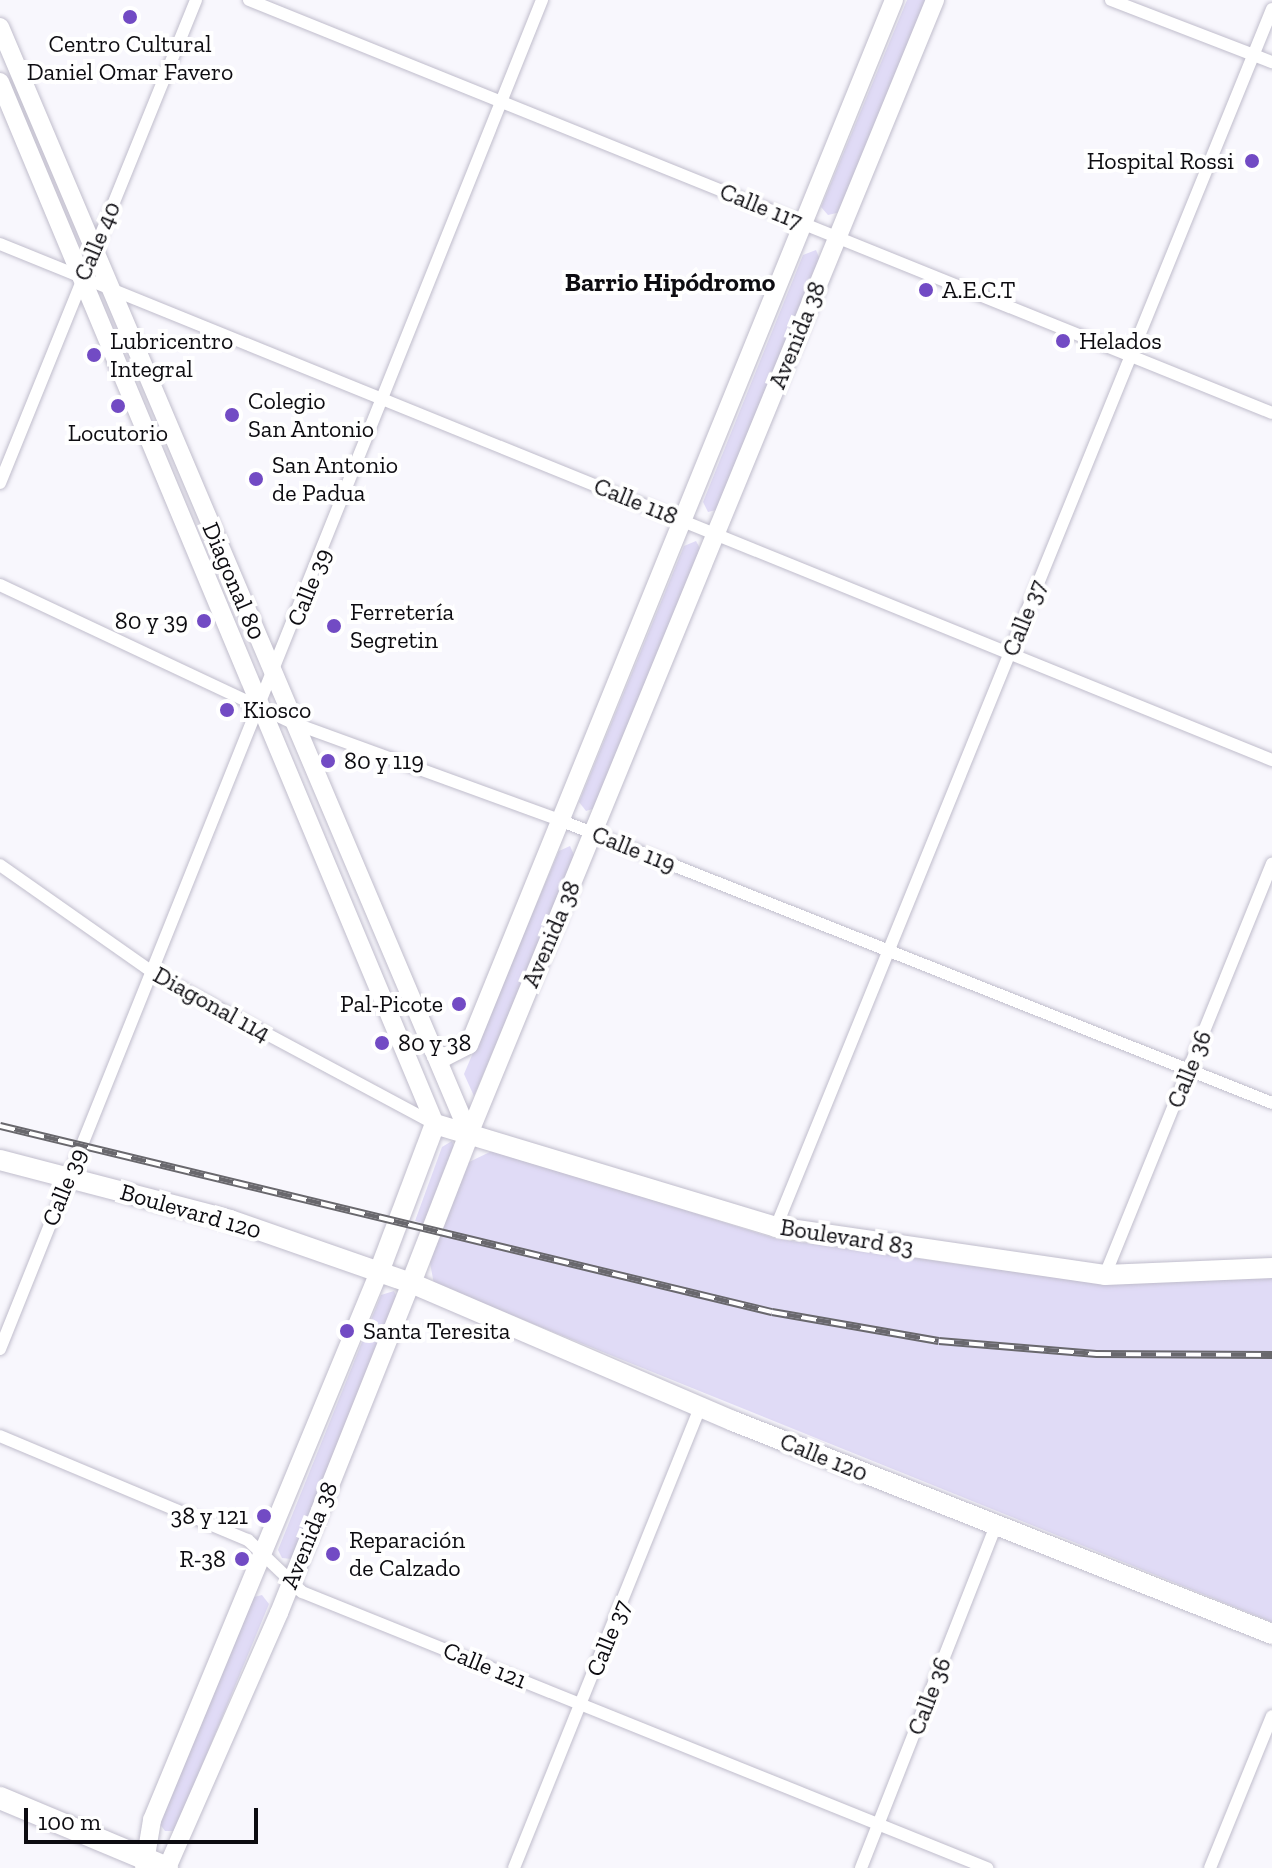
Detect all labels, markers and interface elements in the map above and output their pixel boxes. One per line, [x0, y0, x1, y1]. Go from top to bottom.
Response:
marker: Centro Cultural Daniel Omar Favero [121, 8, 139, 26]
place label: Centro Cultural Daniel Omar Favero [27, 30, 233, 86]
place label: Hospital Rossi [1087, 147, 1234, 175]
marker: Hospital Rossi [1241, 150, 1263, 172]
street label: Calle 117 [716, 177, 806, 235]
street label: Calle 40 [67, 197, 127, 285]
district label: Barrio Hipódromo [565, 267, 775, 299]
place label: A.E.C.T [942, 276, 1015, 304]
street label: Avenida 38 [763, 277, 831, 393]
marker: A.E.C.T [917, 281, 935, 299]
place label: Lubricentro Integral [110, 327, 233, 383]
place label: Helados [1079, 327, 1162, 355]
marker: Helados [1054, 332, 1072, 350]
marker: Lubricentro Integral [85, 346, 103, 364]
place label: Colegio San Antonio [248, 387, 375, 443]
marker: Locutorio [109, 397, 127, 415]
marker: Colegio San Antonio [223, 406, 241, 424]
place label: Locutorio [68, 419, 168, 447]
place label: San Antonio de Padua [272, 451, 399, 507]
marker: San Antonio de Padua [247, 470, 265, 488]
street label: Calle 118 [590, 471, 682, 531]
street label: Diagonal 80 [196, 518, 272, 644]
street label: Calle 39 [280, 544, 338, 630]
street label: Calle 37 [996, 576, 1052, 660]
place label: Ferretería Segretin [350, 598, 454, 654]
place label: 80 y 39 [114, 607, 188, 635]
marker: 80 y 39 [195, 612, 213, 630]
marker: Ferretería Segretin [325, 617, 343, 635]
place label: Kiosco [243, 696, 311, 724]
marker: Kiosco [218, 701, 236, 719]
place label: 80 y 119 [344, 747, 425, 775]
marker: 80 y 119 [319, 752, 337, 770]
street label: Calle 119 [588, 819, 680, 879]
street label: Avenida 38 [516, 876, 586, 992]
street label: Diagonal 114 [148, 960, 276, 1048]
place label: Pal-Picote [340, 990, 443, 1018]
marker: Pal-Picote [450, 995, 468, 1013]
street label: Calle 36 [1160, 1026, 1218, 1112]
place label: 80 y 38 [398, 1029, 473, 1057]
marker: 80 y 38 [373, 1034, 391, 1052]
street label: Calle 39 [35, 1144, 93, 1230]
street label: Boulevard 120 [117, 1177, 265, 1245]
street label: Boulevard 83 [778, 1212, 916, 1262]
place label: Santa Teresita [363, 1317, 511, 1345]
marker: Santa Teresita [338, 1322, 356, 1340]
street label: Calle 120 [776, 1426, 872, 1488]
street label: Avenida 38 [275, 1477, 343, 1593]
place label: 38 y 121 [169, 1502, 248, 1530]
marker: 38 y 121 [255, 1507, 273, 1525]
place label: Reparación de Calzado [349, 1526, 465, 1582]
place label: R-38 [179, 1545, 226, 1573]
marker: Reparación de Calzado [324, 1545, 342, 1563]
marker: R-38 [233, 1550, 251, 1568]
street label: Calle 37 [580, 1596, 636, 1680]
street label: Calle 121 [439, 1635, 531, 1695]
street label: Calle 36 [901, 1653, 957, 1739]
scale bar [28, 1792, 262, 1842]
text: 100 m [38, 1807, 101, 1836]

